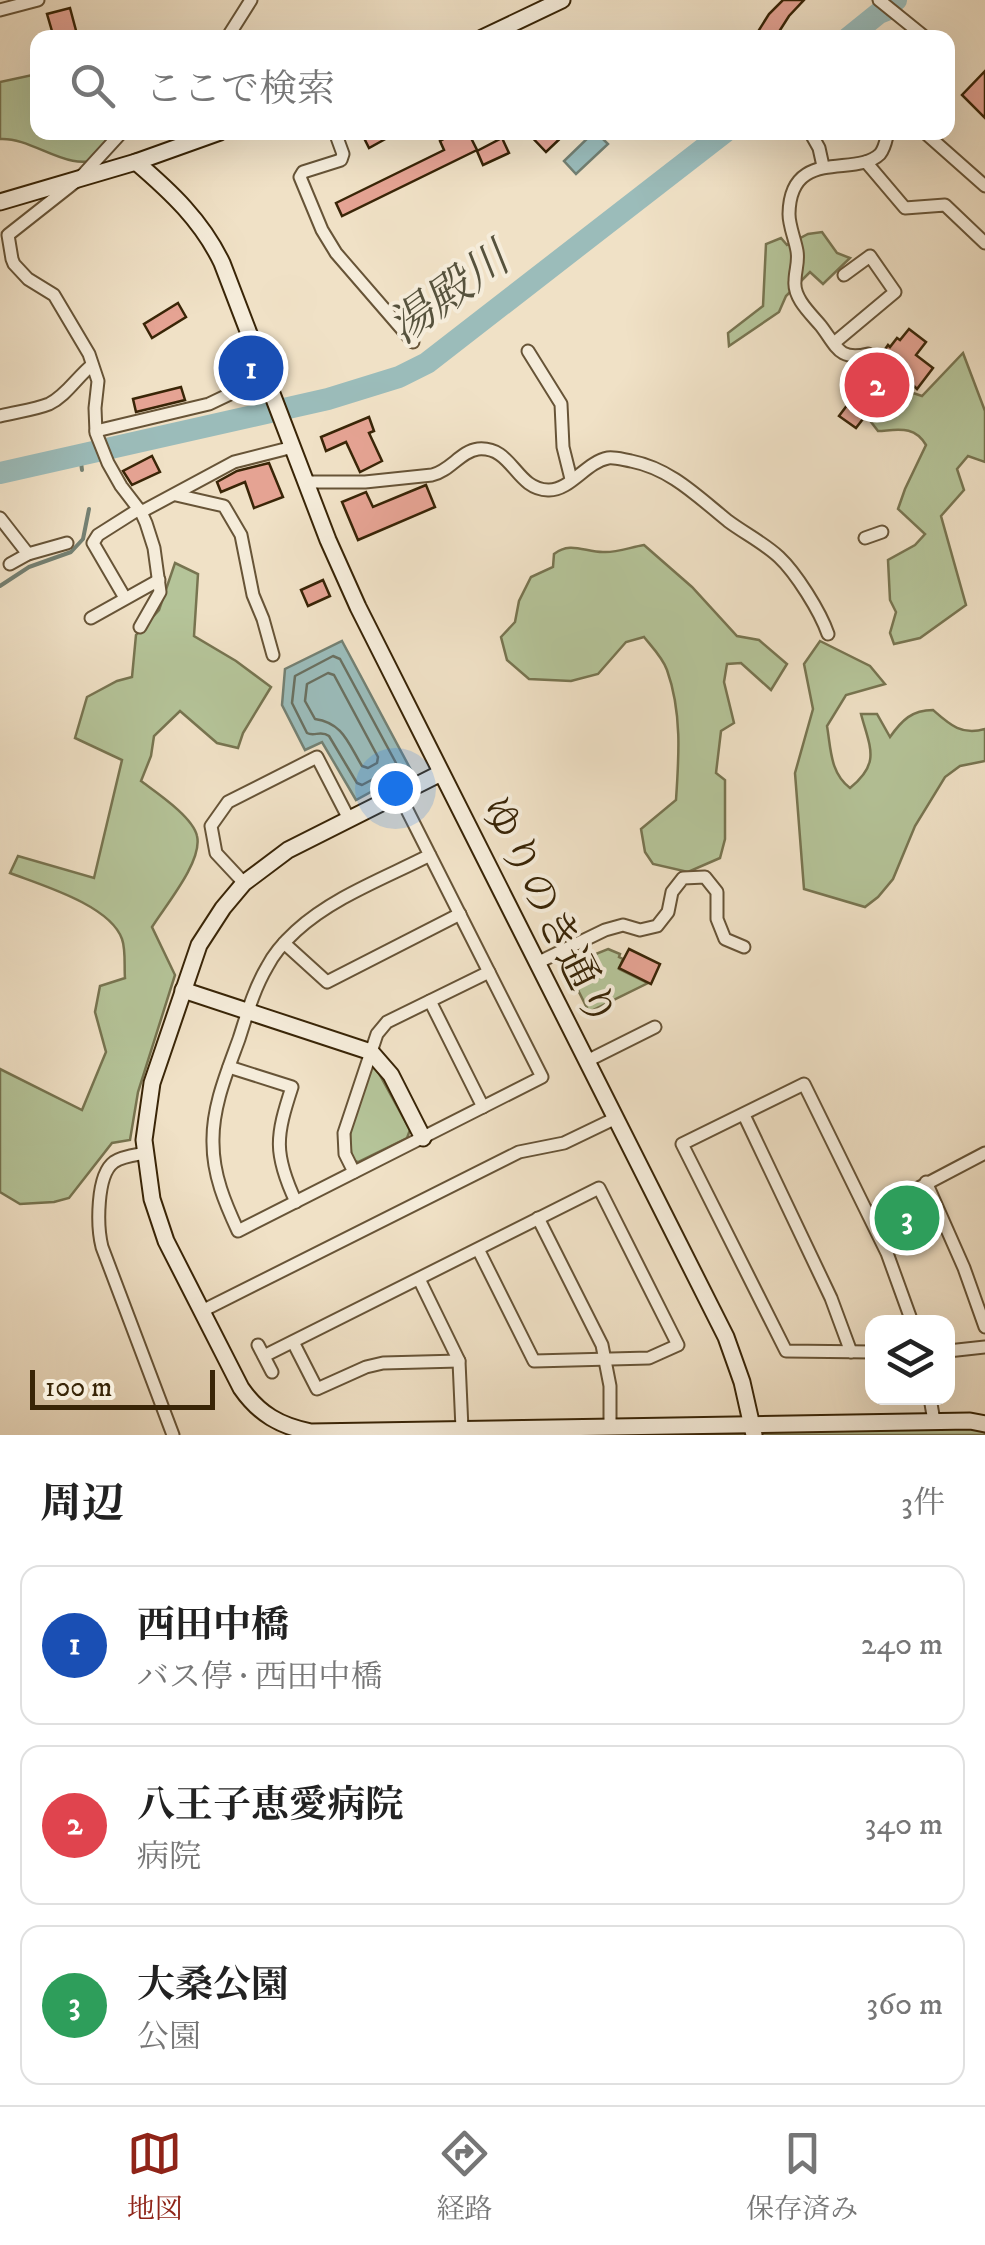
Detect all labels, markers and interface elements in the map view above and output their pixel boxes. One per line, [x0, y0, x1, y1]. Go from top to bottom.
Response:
search box [30, 30, 955, 140]
icon: search [65, 58, 120, 113]
text: ここで検索 [145, 66, 335, 114]
water label: 湯殿川 [379, 229, 525, 357]
pin: 1 [218, 330, 284, 406]
pin: 2 [844, 348, 910, 422]
your location [370, 763, 421, 814]
street label: ゆりのき通り [467, 788, 628, 1036]
pin: 3 [874, 1180, 940, 1256]
map controls [865, 1315, 955, 1405]
button: layers [865, 1315, 955, 1405]
scale bar [30, 1365, 215, 1410]
text: 100 m [45, 1370, 112, 1405]
text: 周辺 [40, 1479, 124, 1531]
text: 3件 [901, 1484, 945, 1524]
text: 西田中橋 [137, 1602, 289, 1650]
text: 1 [69, 1625, 80, 1665]
text: 240 m [861, 1625, 943, 1665]
text: バス停 · 西田中橋 [137, 1658, 382, 1698]
text: 八王子恵愛病院 [137, 1782, 403, 1830]
text: 2 [67, 1805, 82, 1845]
text: 340 m [865, 1805, 943, 1845]
text: 病院 [137, 1838, 201, 1878]
text: 大桑公園 [137, 1962, 289, 2010]
text: 3 [69, 1985, 80, 2025]
text: 360 m [866, 1985, 943, 2025]
text: 公園 [137, 2018, 201, 2058]
tab: 地図 [127, 2126, 183, 2227]
tab: 経路 [436, 2126, 492, 2227]
tab: 保存済み [746, 2126, 858, 2227]

